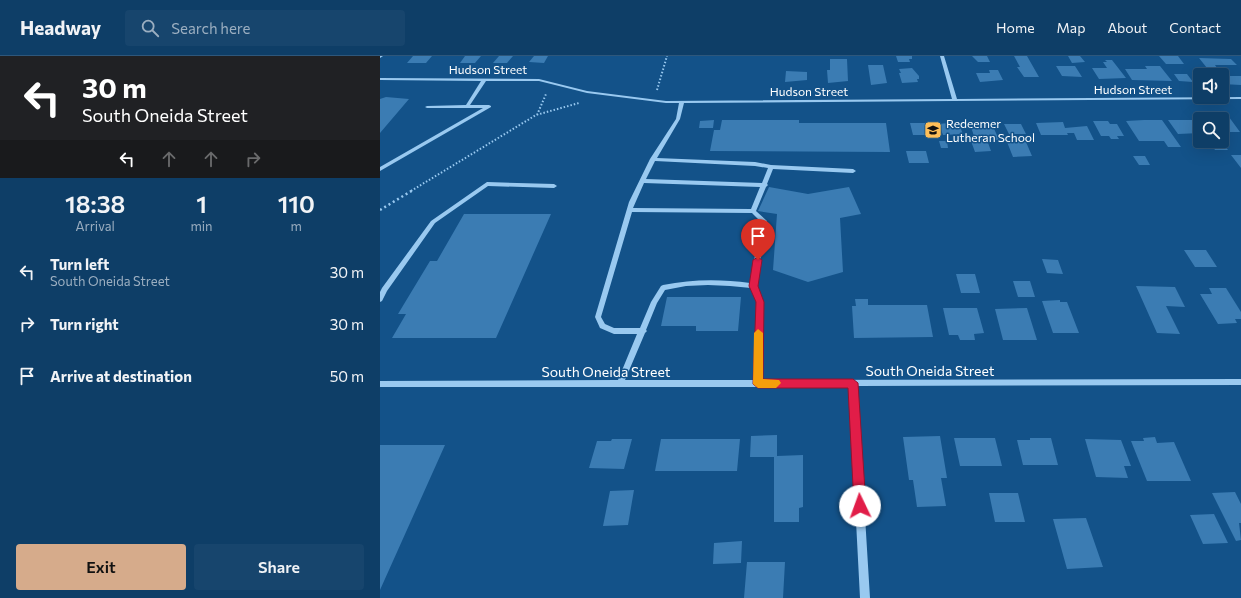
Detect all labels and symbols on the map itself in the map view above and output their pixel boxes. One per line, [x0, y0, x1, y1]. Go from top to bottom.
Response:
street label: Hudson Street [449, 62, 527, 76]
street label: Hudson Street [1094, 82, 1172, 96]
street label: Hudson Street [770, 84, 848, 98]
place label: Redeemer Lutheran School [946, 116, 1035, 144]
school or university icon: Redeemer Lutheran School [923, 120, 943, 140]
pin [741, 219, 775, 260]
street label: South Oneida Street [866, 362, 995, 379]
street label: South Oneida Street [542, 363, 671, 380]
position arrow [839, 485, 881, 527]

